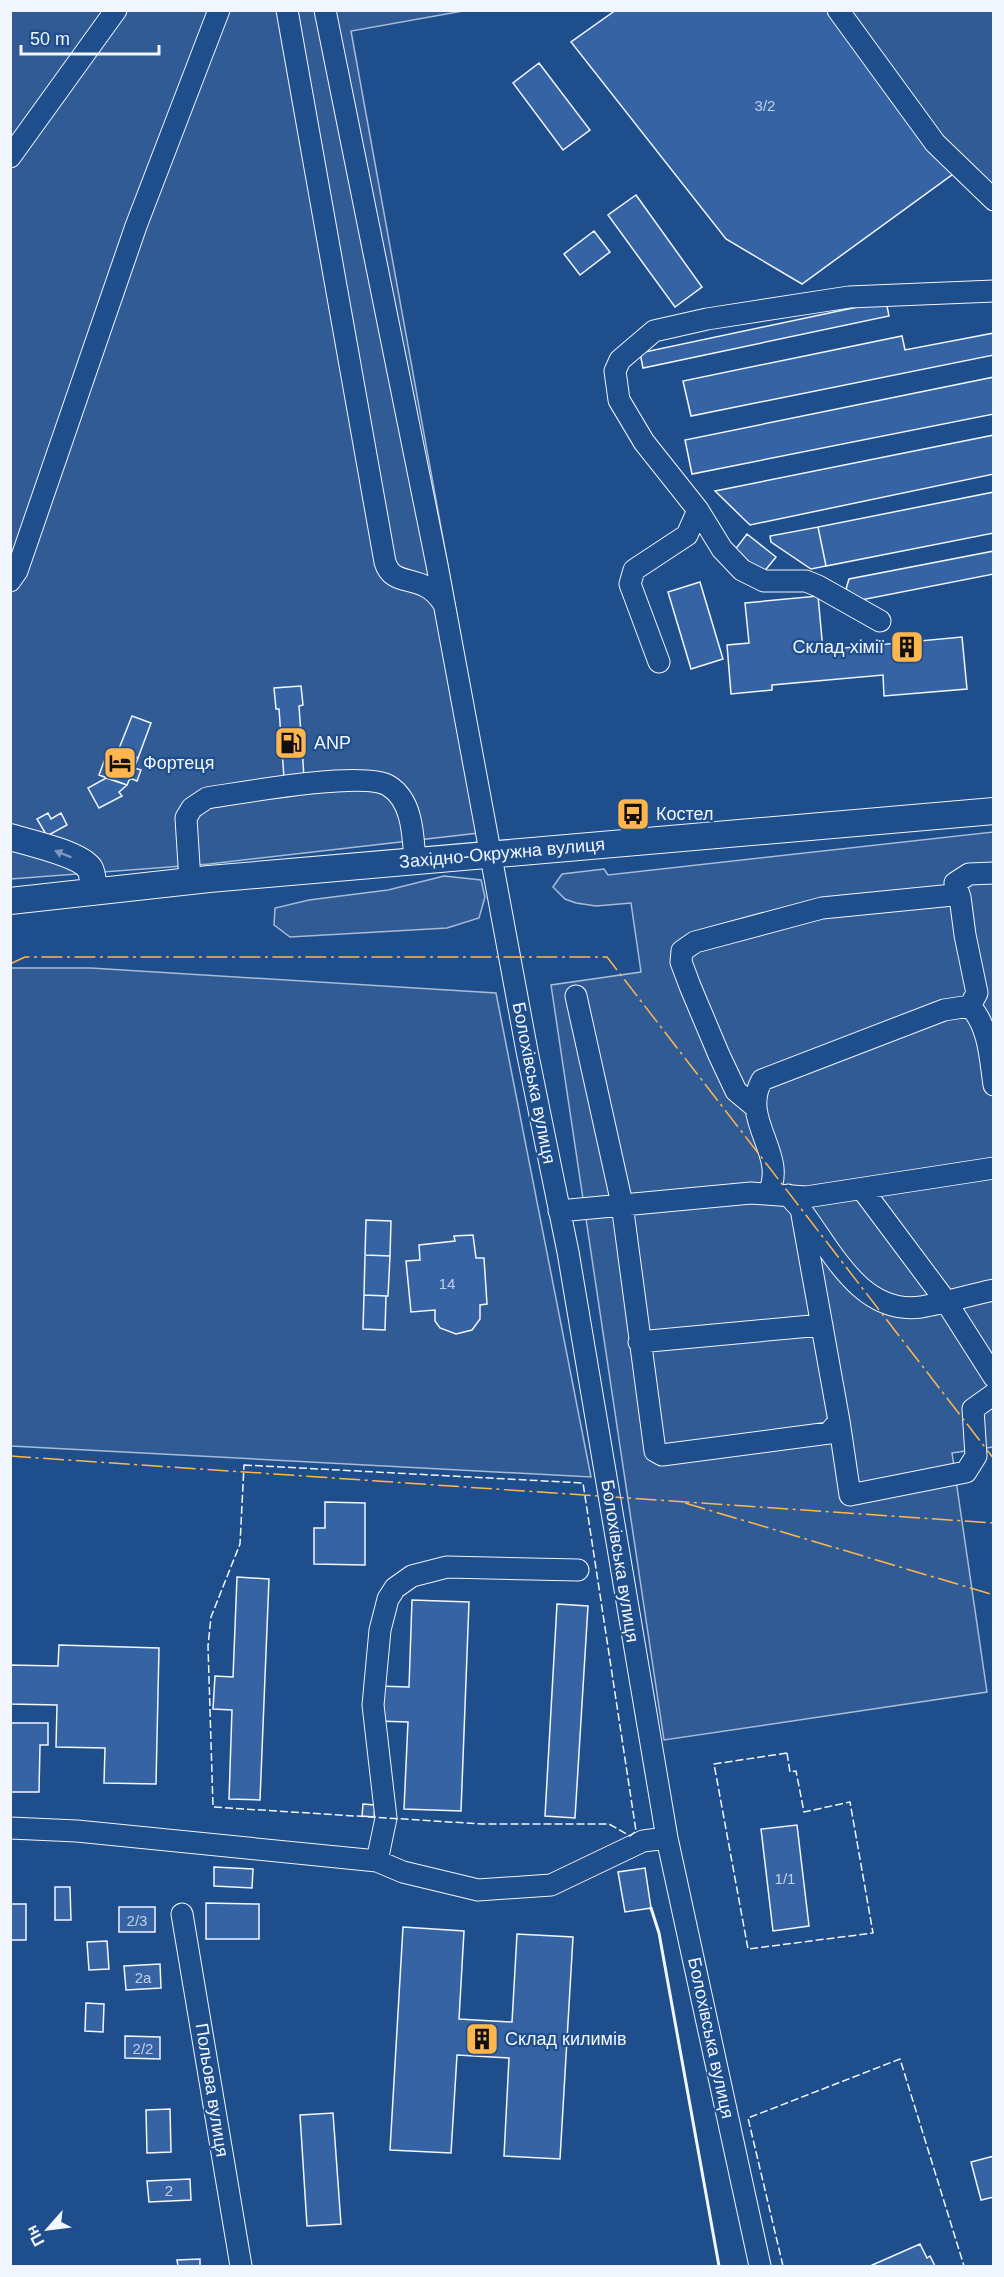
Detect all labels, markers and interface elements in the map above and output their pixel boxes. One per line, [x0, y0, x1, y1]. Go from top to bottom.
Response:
scale bar [21, 18, 159, 56]
text: 50 m [30, 29, 70, 49]
house number: 3/2 [755, 97, 775, 114]
building icon: Склад хімії [889, 629, 925, 665]
place label: Склад хімії [793, 637, 884, 657]
fuel station icon: ANP [273, 725, 309, 761]
place label: ANP [314, 733, 351, 753]
hotel icon: Фортеця [102, 745, 138, 781]
place label: Фортеця [143, 753, 214, 773]
bus stop icon: Костел [615, 796, 651, 832]
place label: Костел [656, 804, 713, 824]
street label: Західно-Окружна вулиця [398, 834, 606, 872]
one-way arrow [53, 849, 71, 859]
street label: Болохівська вулиця [509, 1000, 559, 1166]
house number: 14 [439, 1275, 455, 1292]
street label: Болохівська вулиця [597, 1478, 643, 1644]
house number: 1/1 [775, 1870, 795, 1887]
house number: 2/3 [127, 1912, 147, 1929]
street label: Болохівська вулиця [684, 1956, 738, 2120]
house number: 2а [135, 1969, 152, 1986]
building icon: Склад килимів [464, 2021, 500, 2057]
street label: Польова вулиця [192, 2022, 232, 2158]
place label: Склад килимів [505, 2029, 627, 2049]
house number: 2/2 [133, 2040, 153, 2057]
house number: 2 [165, 2182, 173, 2199]
north arrow [18, 2199, 78, 2259]
text: Пн [23, 2222, 48, 2249]

